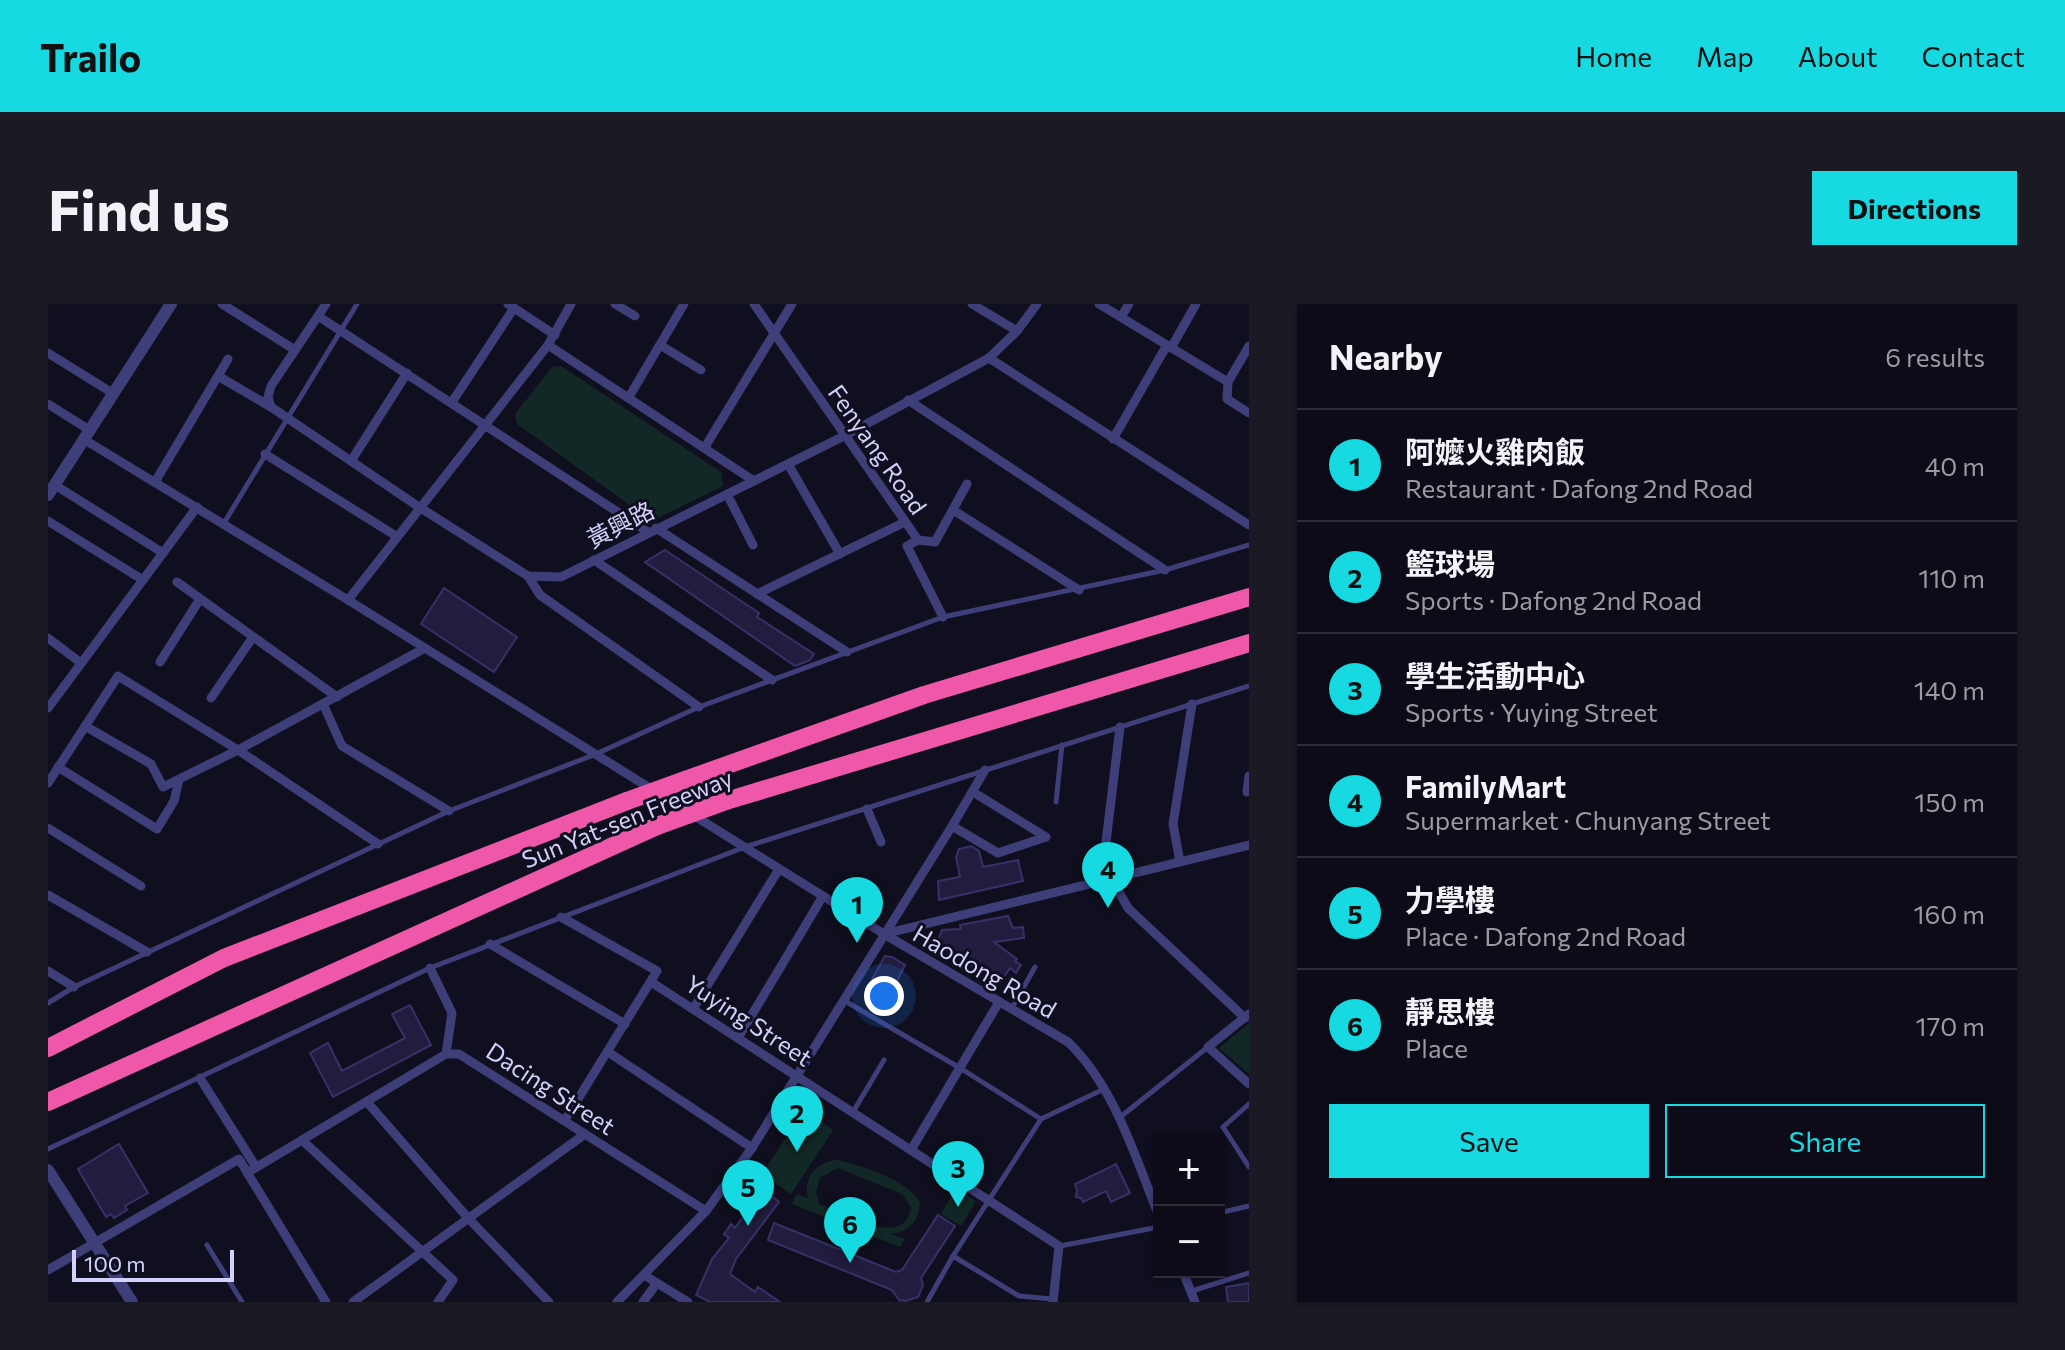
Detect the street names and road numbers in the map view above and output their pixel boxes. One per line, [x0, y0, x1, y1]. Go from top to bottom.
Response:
street label: Fenyang Road [823, 379, 933, 519]
street label: 黃興路 [581, 495, 659, 553]
street label: Sun Yat-sen Freeway [517, 762, 737, 874]
street label: Haodong Road [908, 918, 1062, 1024]
street label: Yuying Street [680, 968, 818, 1072]
street label: Dacing Street [481, 1036, 621, 1140]

